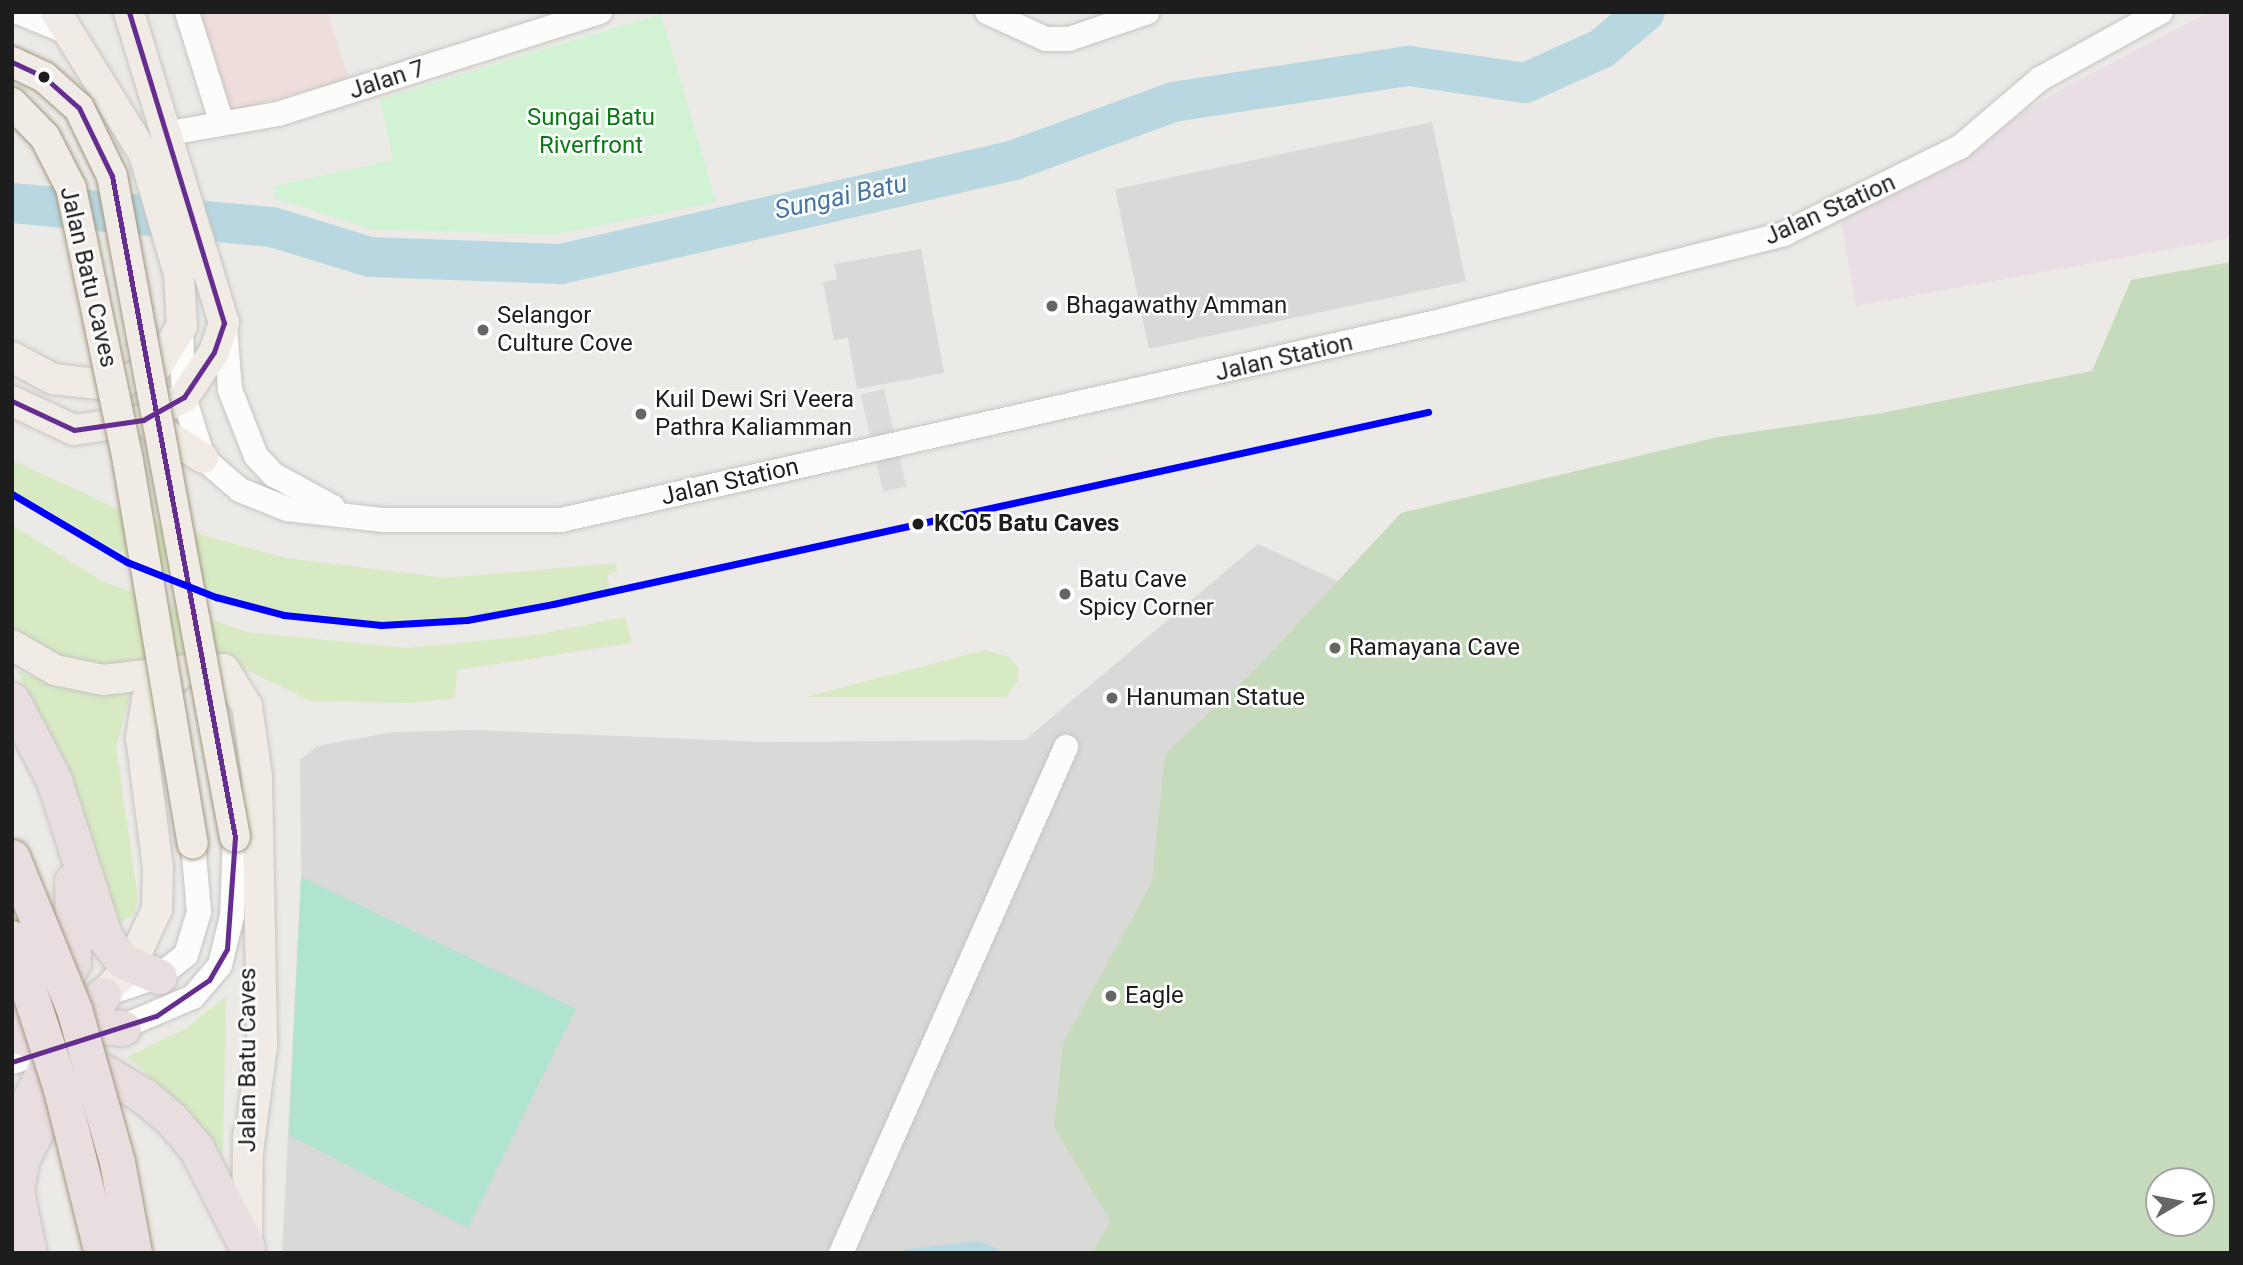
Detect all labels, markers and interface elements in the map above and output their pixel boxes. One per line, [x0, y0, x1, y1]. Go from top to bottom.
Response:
street label: Jalan 7 [346, 54, 428, 106]
unlabelled marker [37, 70, 51, 84]
park label: Sungai Batu Riverfront [527, 104, 655, 160]
water label: Sungai Batu [772, 168, 910, 226]
street label: Jalan Station [1760, 168, 1900, 252]
street label: Jalan Batu Caves [53, 184, 123, 370]
place label: Bhagawathy Amman [1066, 292, 1287, 320]
marker: Bhagawathy Amman [1044, 298, 1060, 314]
place label: Selangor Culture Cove [497, 302, 633, 358]
marker: Selangor Culture Cove [475, 322, 491, 338]
street label: Jalan Station [1212, 328, 1356, 388]
place label: Kuil Dewi Sri Veera Pathra Kaliamman [655, 386, 854, 442]
marker: Kuil Dewi Sri Veera Pathra Kaliamman [633, 406, 649, 422]
street label: Jalan Station [658, 452, 802, 512]
place label: KC05 Batu Caves [934, 510, 1119, 538]
marker: KC05 Batu Caves [908, 514, 928, 534]
place label: Batu Cave Spicy Corner [1079, 566, 1214, 622]
marker: Batu Cave Spicy Corner [1057, 586, 1073, 602]
place label: Ramayana Cave [1349, 634, 1520, 662]
marker: Ramayana Cave [1327, 640, 1343, 656]
place label: Hanuman Statue [1126, 684, 1305, 712]
marker: Hanuman Statue [1104, 690, 1120, 706]
street label: Jalan Batu Caves [234, 968, 262, 1152]
place label: Eagle [1125, 982, 1184, 1010]
marker: Eagle [1103, 988, 1119, 1004]
north arrow [2145, 1167, 2215, 1237]
text: N [2187, 1190, 2212, 1207]

